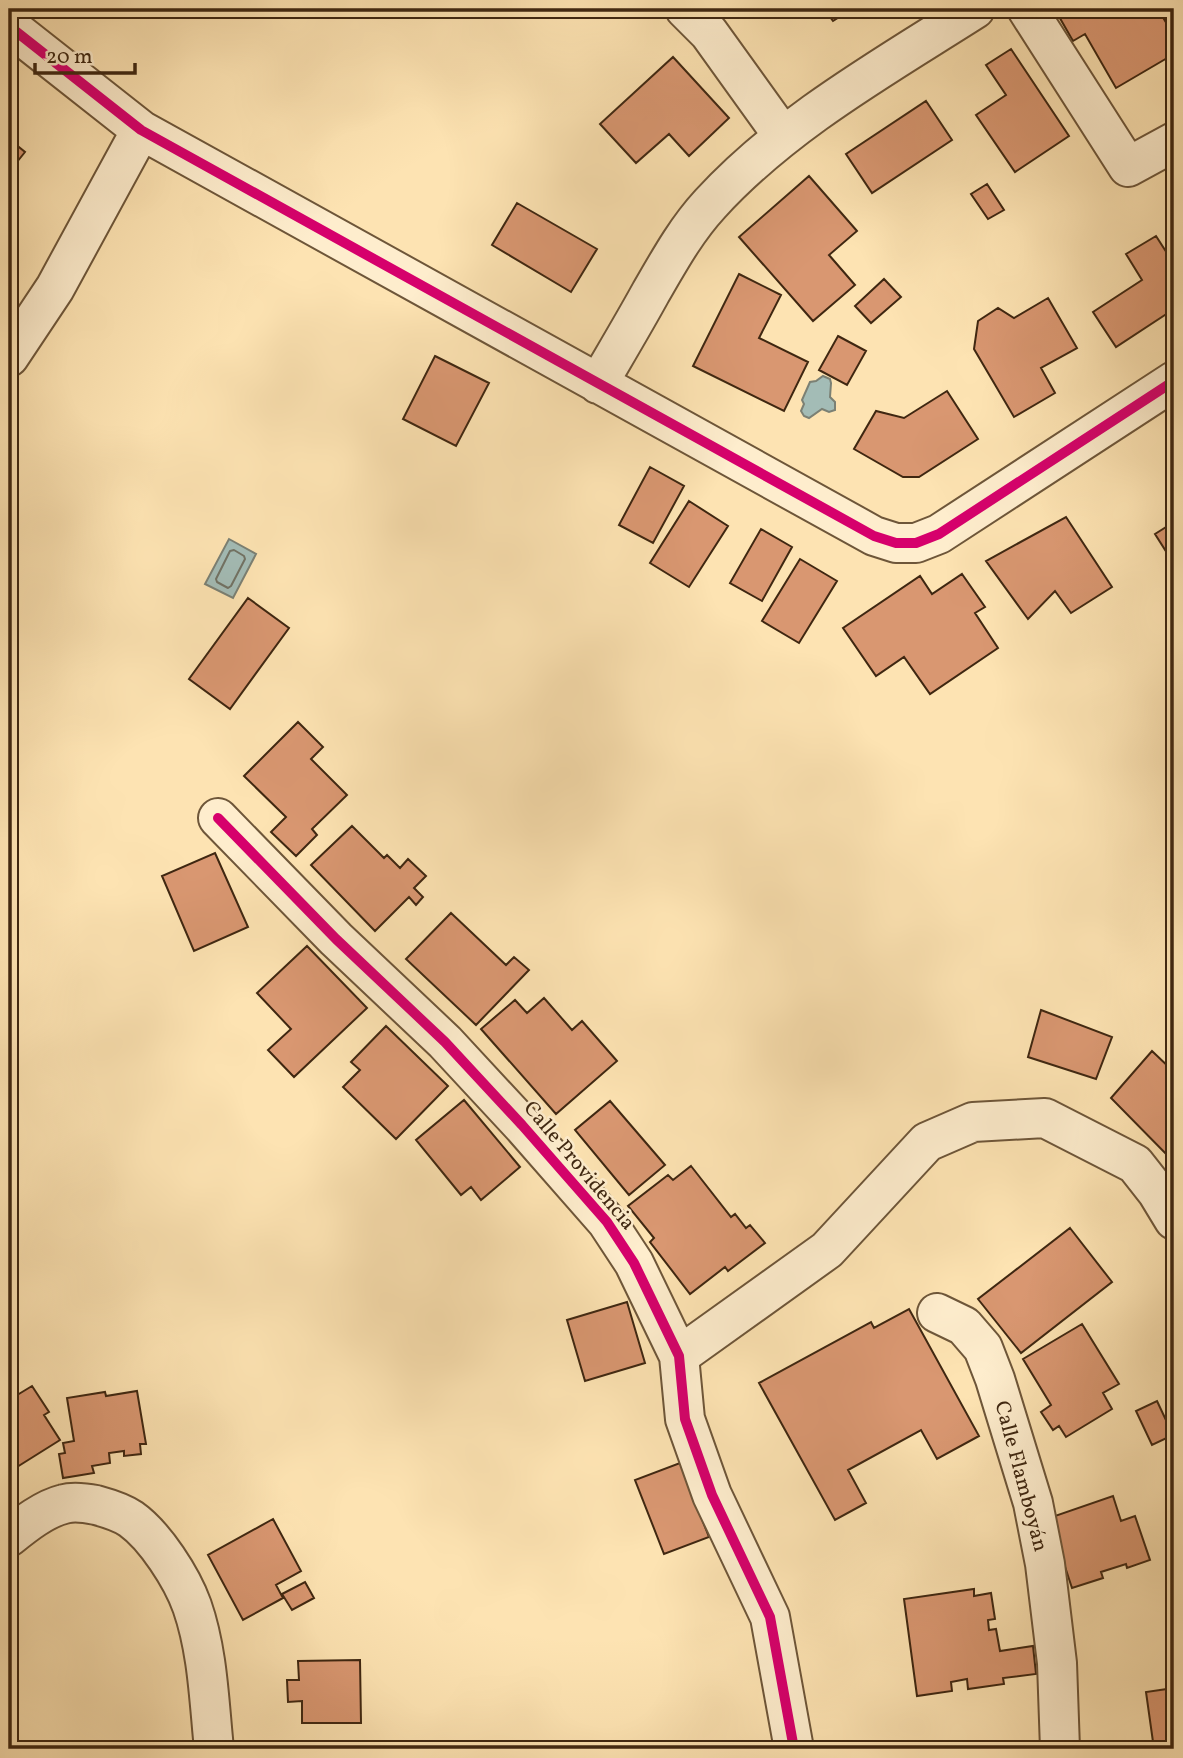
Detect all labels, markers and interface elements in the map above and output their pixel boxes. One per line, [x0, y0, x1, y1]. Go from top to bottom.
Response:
scale bar [35, 32, 135, 76]
text: 20 m [46, 43, 92, 72]
street label: Calle Providencia [516, 1095, 642, 1237]
street label: Calle Flamboyán [987, 1398, 1055, 1555]

